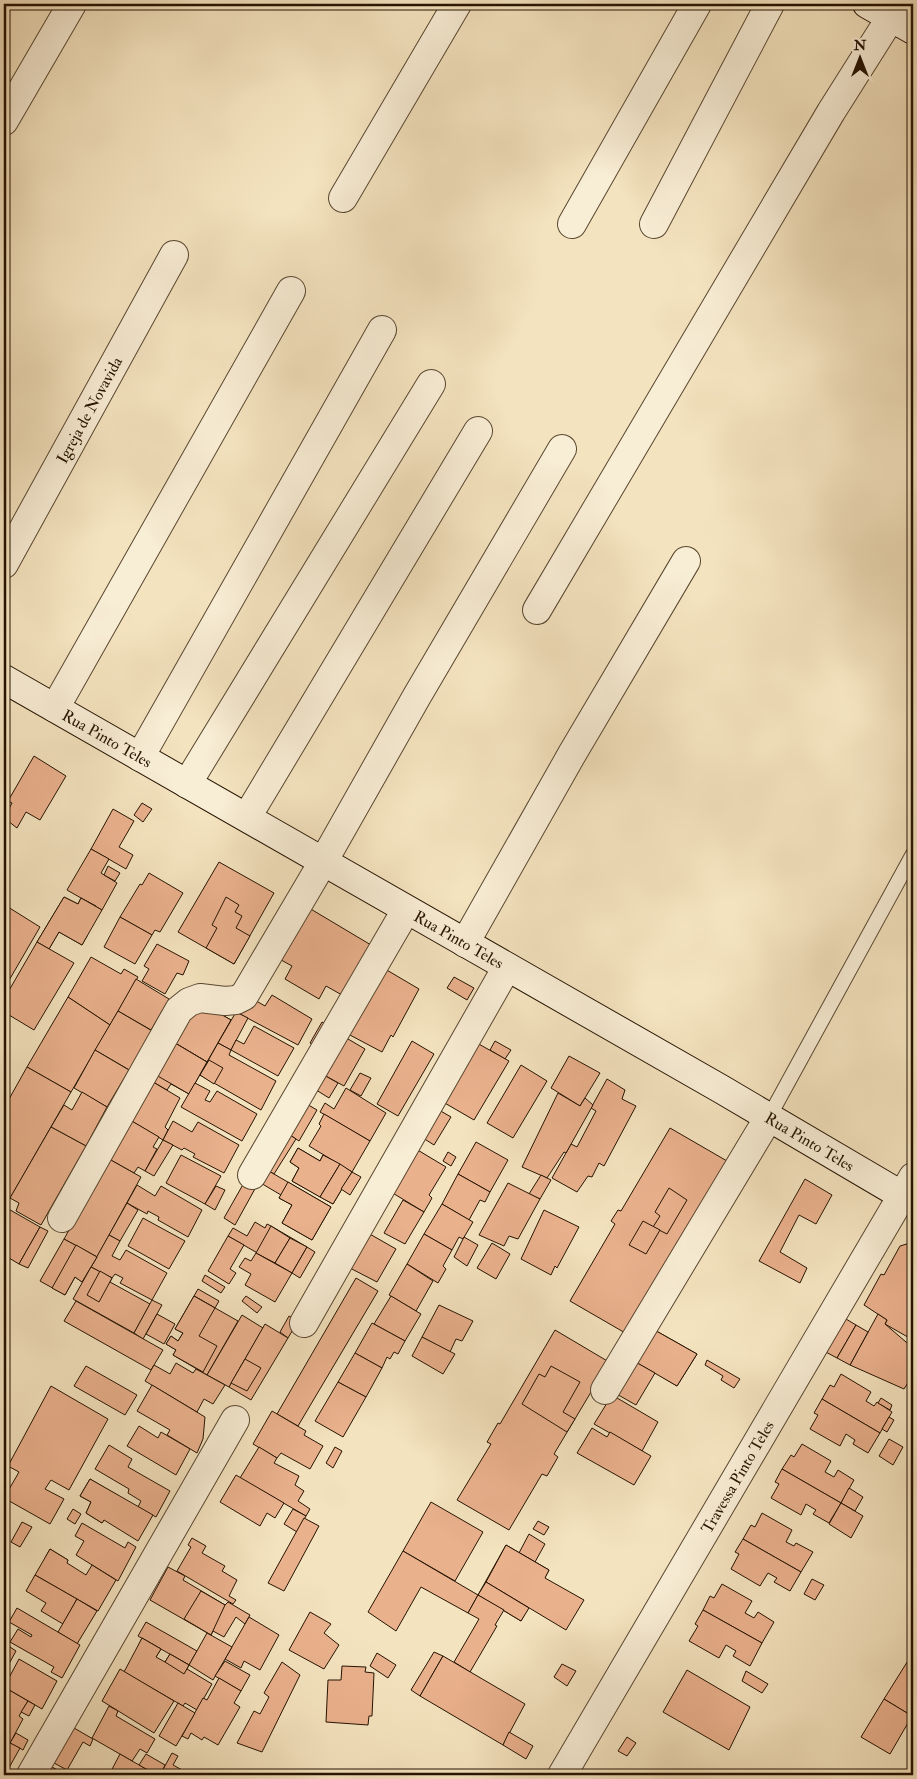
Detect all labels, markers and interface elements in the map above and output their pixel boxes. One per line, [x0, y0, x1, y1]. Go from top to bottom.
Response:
north arrow [834, 32, 884, 82]
text: N [853, 37, 867, 54]
street label: Igreja de Novavida [52, 353, 127, 467]
street label: Rua Pinto Teles [58, 705, 155, 773]
street label: Rua Pinto Teles [410, 906, 507, 974]
street label: Rua Pinto Teles [761, 1108, 858, 1176]
street label: Travessa Pinto Teles [697, 1417, 779, 1537]

